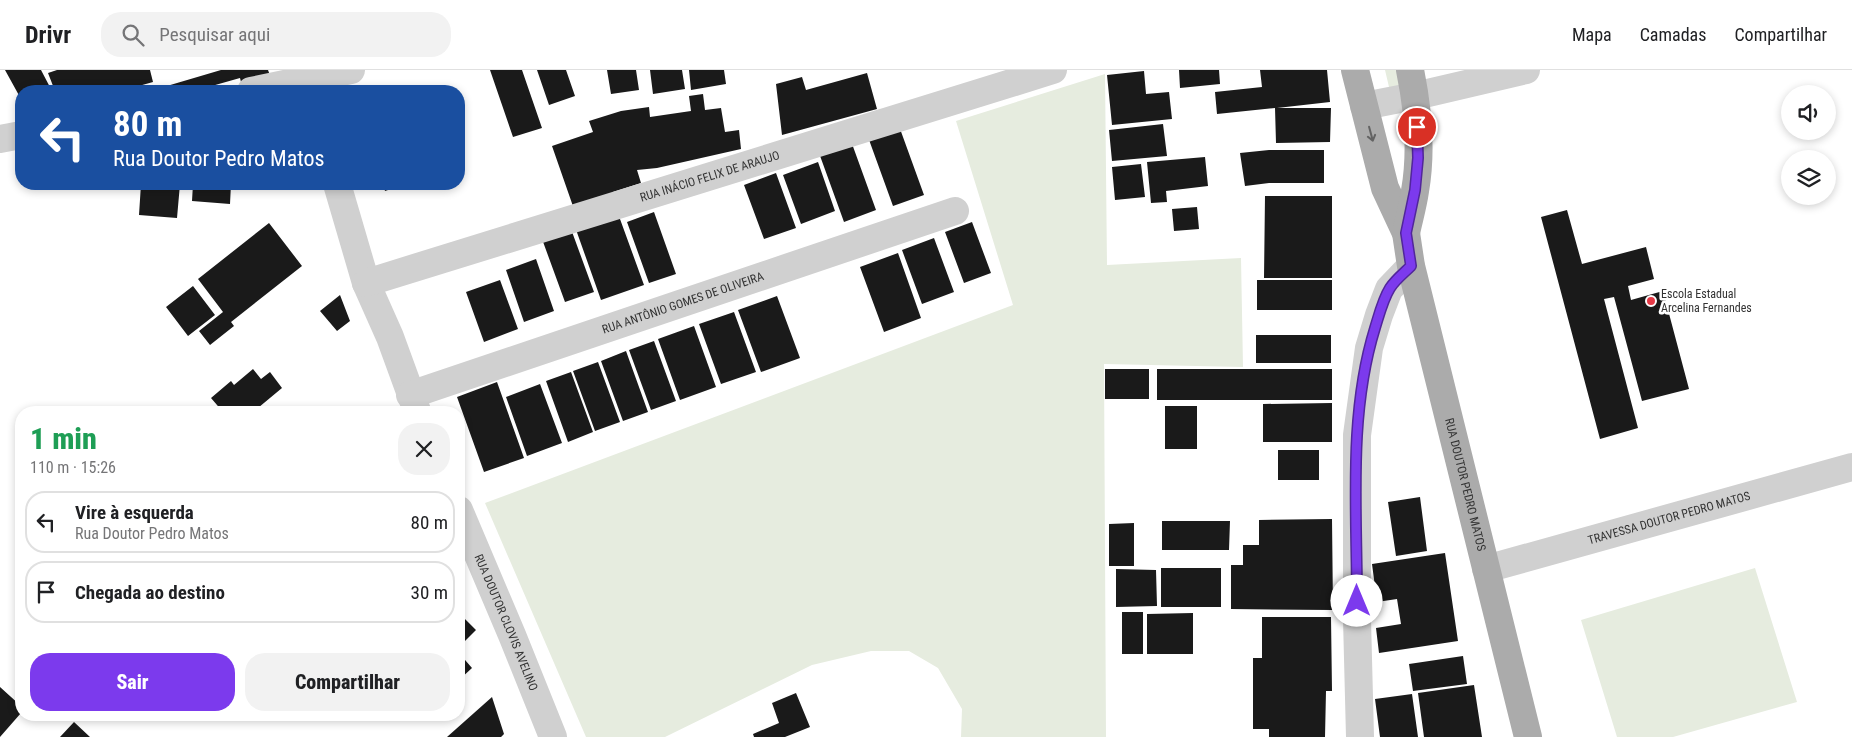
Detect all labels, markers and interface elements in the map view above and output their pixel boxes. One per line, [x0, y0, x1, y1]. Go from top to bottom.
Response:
search box [101, 12, 451, 57]
text: Drivr [25, 21, 71, 49]
icon: search [119, 21, 147, 49]
text: Pesquisar aqui [159, 23, 270, 46]
text: Mapa [1572, 24, 1612, 45]
text: Camadas [1640, 24, 1706, 45]
text: Compartilhar [1734, 24, 1827, 45]
map controls [1781, 85, 1836, 205]
button: sound [1781, 85, 1836, 140]
text: 80 m [113, 104, 182, 145]
icon: left [30, 105, 95, 170]
pin [1396, 106, 1438, 148]
icon: arrive [1403, 113, 1431, 141]
one-way arrow [1367, 126, 1377, 142]
text: Rua Doutor Pedro Matos [113, 146, 325, 171]
street label: RUA INÁCIO FELIX DE ARAUJO [638, 148, 781, 205]
button: layers [1781, 150, 1836, 205]
street label: RUA ANTÔNIO GOMES DE OLIVEIRA [600, 269, 765, 337]
place label: Escola Estadual Arcelina Fernandes [1661, 287, 1752, 315]
marker: Escola Estadual Arcelina Fernandes [1645, 295, 1657, 307]
street label: RUA DOUTOR PEDRO MATOS [1442, 417, 1489, 553]
text: 1 min [30, 421, 97, 456]
button: close [398, 423, 450, 475]
text: 110 m · 15:26 [30, 458, 116, 477]
street label: TRAVESSA DOUTOR PEDRO MATOS [1586, 489, 1752, 547]
text: Vire à esquerda [75, 501, 194, 524]
icon: left [32, 508, 60, 536]
text: 80 m [411, 511, 448, 534]
text: Rua Doutor Pedro Matos [75, 524, 229, 543]
street label: RUA DOUTOR CLOVIS AVELINO [472, 552, 541, 693]
position arrow [1330, 574, 1382, 626]
icon: arrive [32, 578, 60, 606]
text: Chegada ao destino [75, 581, 225, 604]
text: 30 m [411, 581, 448, 604]
button: Sair [30, 653, 235, 711]
button: Compartilhar [245, 653, 450, 711]

